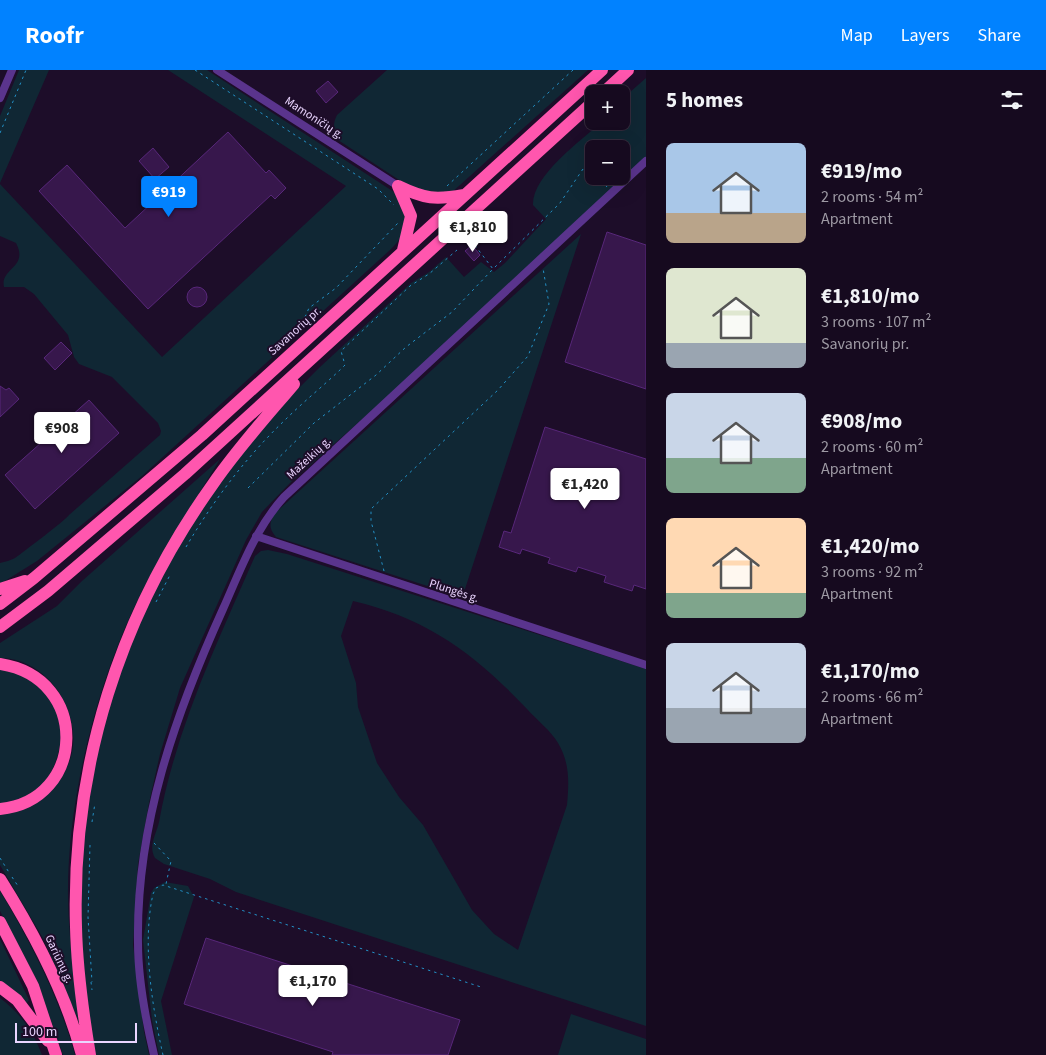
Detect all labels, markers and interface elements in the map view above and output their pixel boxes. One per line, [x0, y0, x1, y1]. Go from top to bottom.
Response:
text: Roofr [25, 18, 84, 53]
text: Map [841, 23, 873, 48]
text: Layers [901, 23, 950, 48]
text: Share [978, 23, 1021, 48]
map controls [585, 85, 630, 185]
button: + [585, 85, 630, 130]
text: 5 homes [666, 85, 743, 115]
icon: filters [998, 86, 1026, 114]
street label: Mamoničių g. [281, 93, 347, 143]
button: − [585, 140, 630, 185]
text: €919/mo [821, 156, 902, 186]
icon: home [706, 163, 766, 223]
pin: €919 [139, 176, 199, 218]
text: €919 [152, 181, 186, 203]
text: 2 rooms · 54 m² [821, 186, 923, 208]
text: Apartment [821, 208, 893, 230]
pin: €1,810 [432, 210, 514, 253]
text: €1,810 [449, 216, 497, 238]
text: €1,810/mo [821, 281, 920, 311]
icon: home [706, 288, 766, 348]
street label: Savanorių pr. [265, 303, 325, 359]
text: 3 rooms · 107 m² [821, 311, 931, 333]
text: Savanorių pr. [821, 333, 909, 355]
text: €908/mo [821, 406, 902, 436]
pin: €908 [32, 412, 92, 454]
icon: home [706, 413, 766, 473]
text: €908 [45, 417, 79, 439]
street label: Mažeikių g. [283, 433, 335, 483]
text: 2 rooms · 60 m² [821, 436, 923, 458]
text: Apartment [821, 458, 893, 480]
pin: €1,420 [544, 468, 626, 510]
text: €1,420 [561, 473, 609, 495]
text: €1,420/mo [821, 531, 920, 561]
icon: home [706, 538, 766, 598]
text: 3 rooms · 92 m² [821, 561, 923, 583]
street label: Plungės g. [427, 575, 481, 607]
text: Apartment [821, 583, 893, 605]
text: €1,170/mo [821, 656, 920, 686]
icon: home [706, 663, 766, 723]
text: 2 rooms · 66 m² [821, 686, 923, 708]
text: Apartment [821, 708, 893, 730]
street label: Gariūnų g. [40, 932, 78, 986]
pin: €1,170 [272, 964, 354, 1007]
text: €1,170 [289, 970, 337, 992]
scale bar [15, 1020, 138, 1043]
text: 100 m [22, 1022, 57, 1042]

